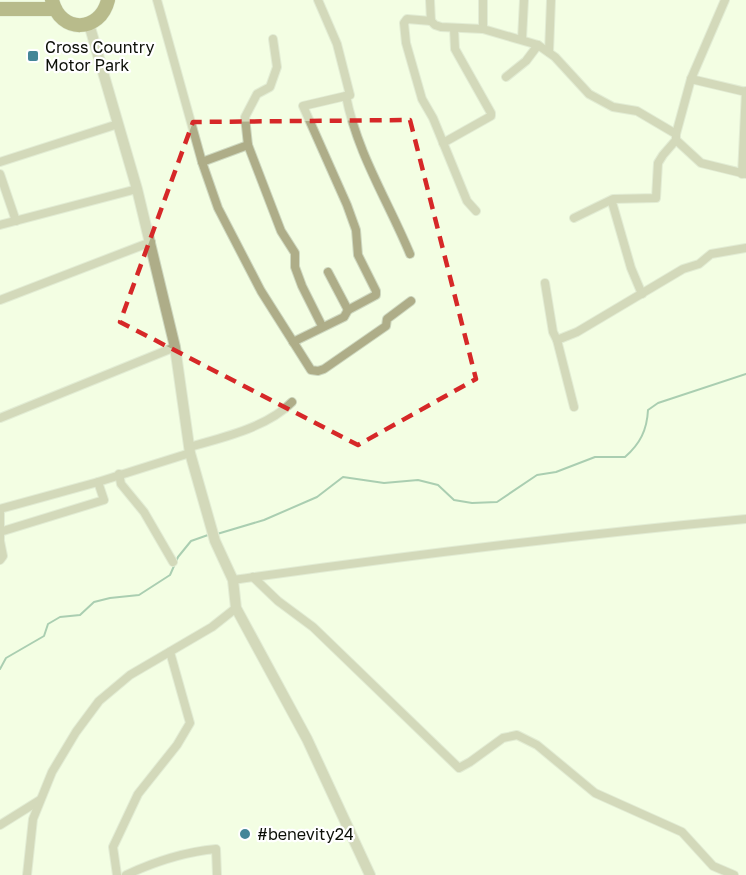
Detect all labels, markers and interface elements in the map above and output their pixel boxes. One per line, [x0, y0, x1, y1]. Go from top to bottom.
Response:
place label: Cross Country Motor Park [45, 37, 154, 75]
marker: Cross Country Motor Park [26, 49, 40, 63]
place label: #benevity24 [257, 824, 354, 844]
marker: #benevity24 [238, 827, 252, 841]

